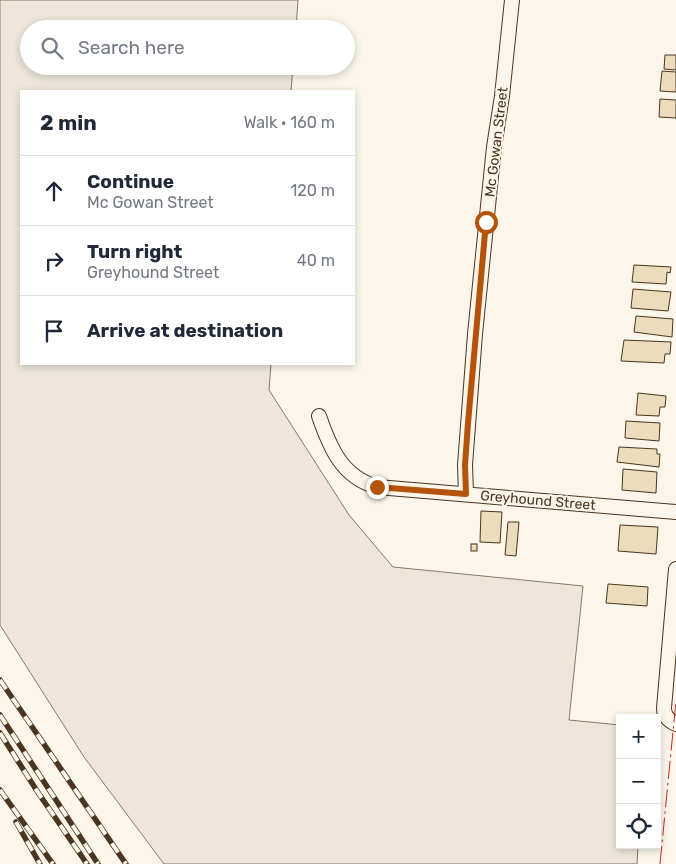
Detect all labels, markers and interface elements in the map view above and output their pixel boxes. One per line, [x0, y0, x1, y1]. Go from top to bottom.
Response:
search box [20, 20, 355, 75]
icon: search [38, 34, 66, 62]
text: Search here [78, 36, 185, 59]
street label: Mc Gowan Street [481, 86, 512, 198]
text: 2 min [40, 110, 97, 135]
text: Walk · 160 m [244, 113, 335, 132]
text: Continue [87, 170, 174, 193]
icon: ahead [40, 177, 68, 205]
text: 120 m [290, 181, 335, 200]
text: Mc Gowan Street [87, 193, 214, 212]
route start [475, 211, 498, 234]
text: Turn right [87, 240, 182, 263]
icon: right [40, 247, 68, 275]
text: 40 m [297, 251, 335, 270]
text: Greyhound Street [87, 263, 219, 282]
icon: arrive [40, 317, 68, 345]
text: Arrive at destination [87, 319, 283, 342]
route end [366, 476, 389, 499]
street label: Greyhound Street [480, 487, 597, 514]
map controls [616, 714, 661, 849]
button: + [616, 714, 661, 759]
button: − [616, 759, 661, 804]
button: locate [616, 804, 661, 849]

